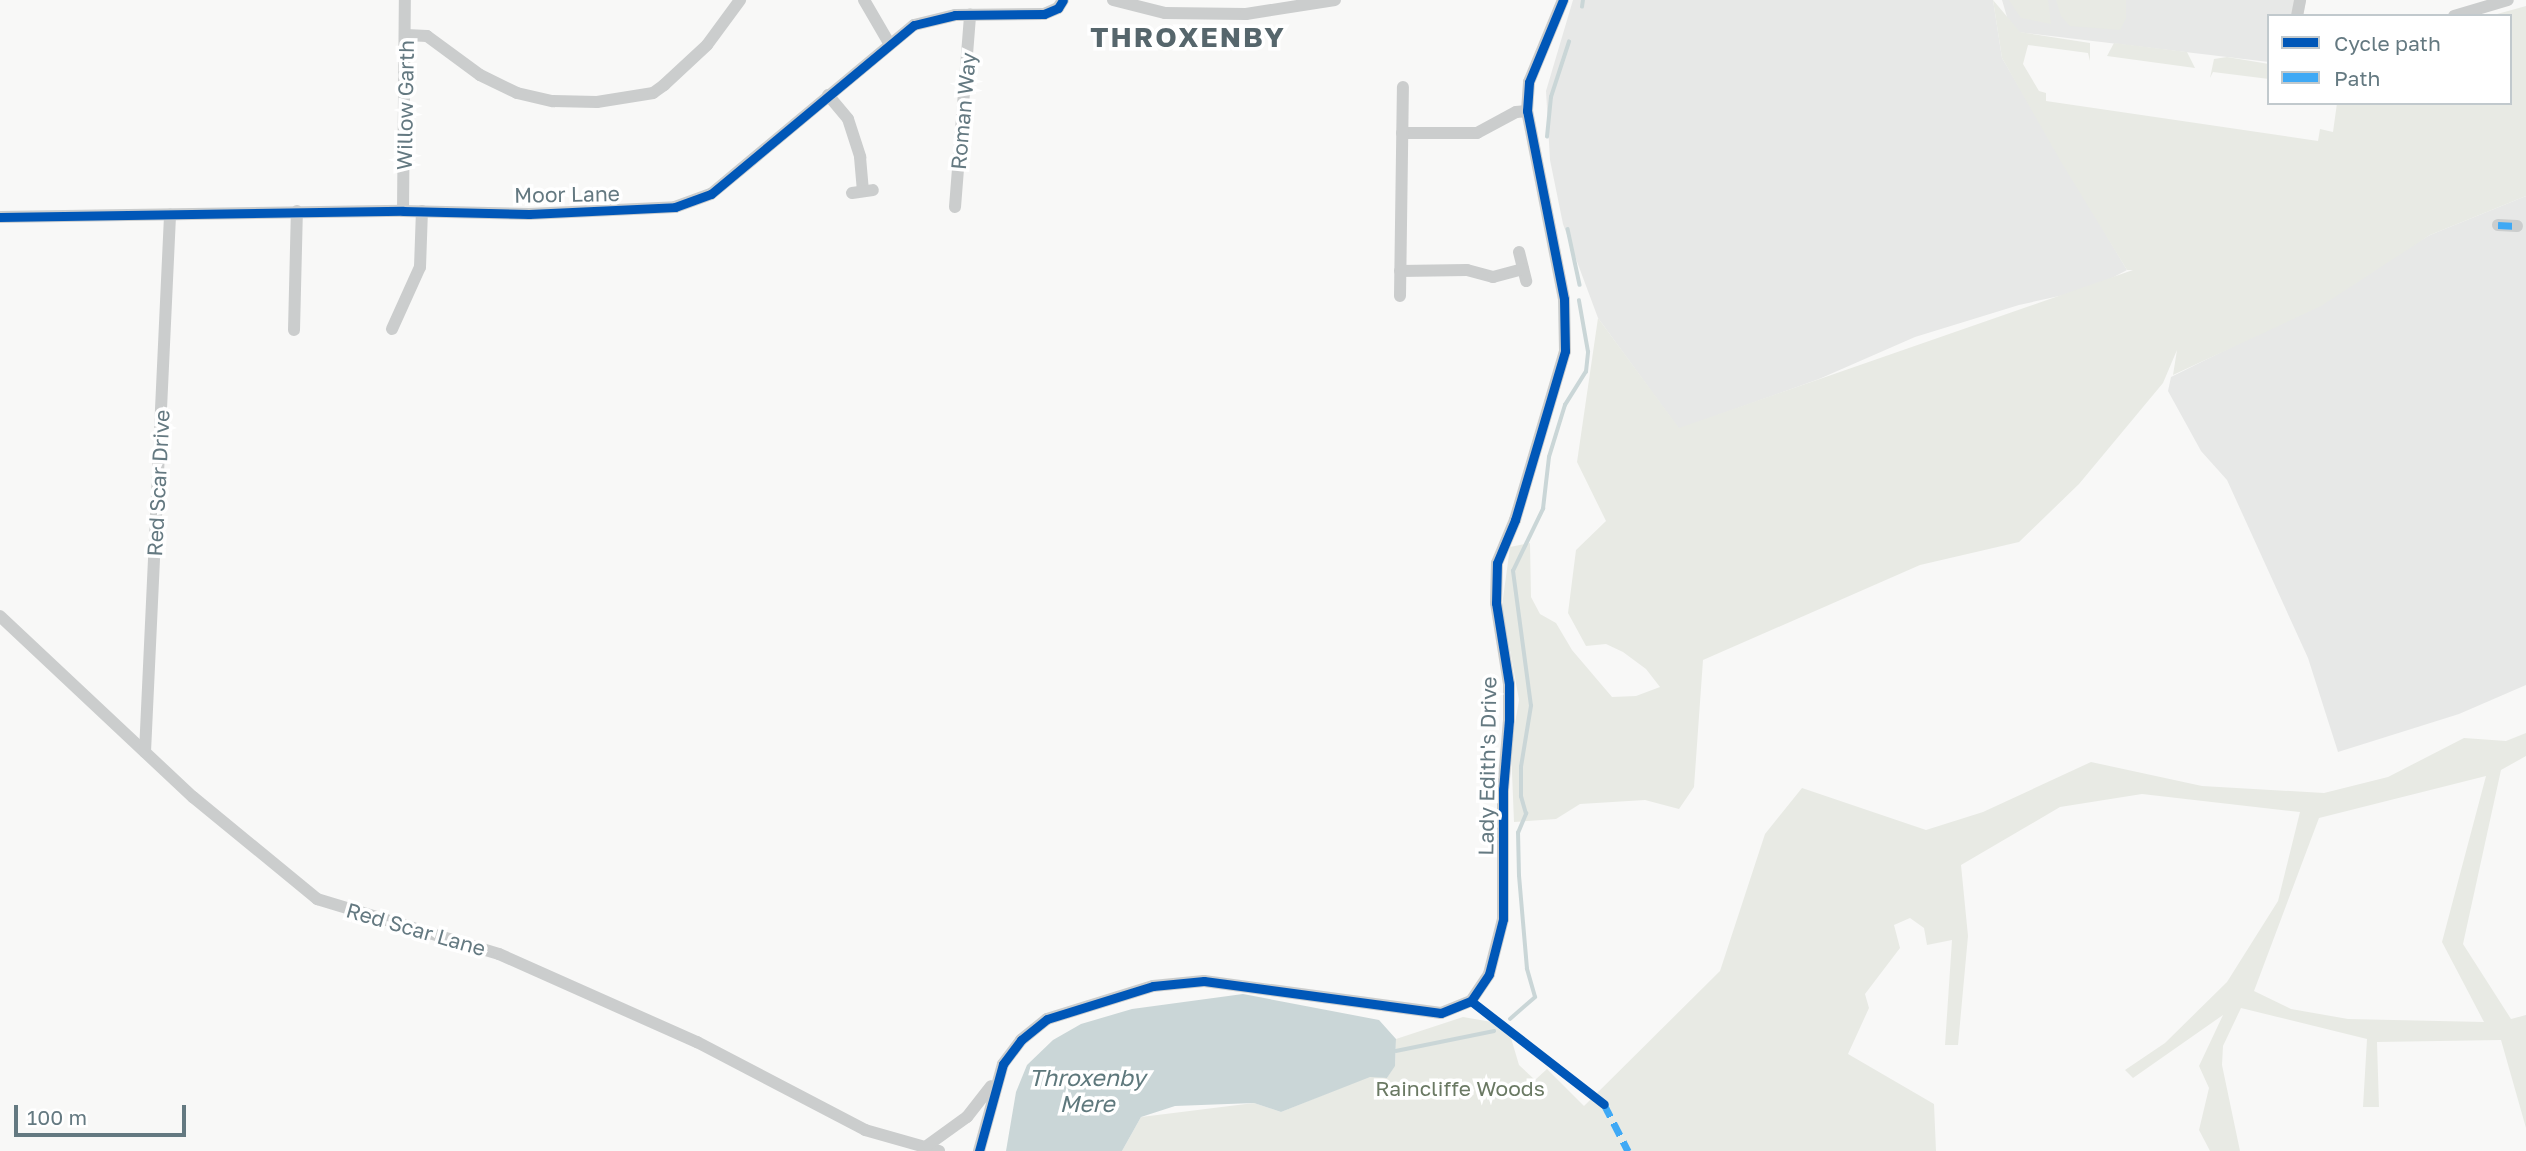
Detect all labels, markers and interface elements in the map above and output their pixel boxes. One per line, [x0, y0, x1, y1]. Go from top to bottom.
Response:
legend [2267, 14, 2512, 105]
district label: THROXENBY [1091, 20, 1285, 54]
text: Cycle path [2334, 30, 2441, 56]
street label: Willow Garth [391, 40, 419, 170]
street label: Roman Way [945, 51, 981, 171]
text: Path [2334, 65, 2381, 91]
street label: Moor Lane [514, 180, 620, 208]
street label: Red Scar Drive [142, 409, 174, 557]
street label: Lady Edith's Drive [1473, 676, 1501, 856]
street label: Red Scar Lane [343, 897, 489, 961]
water label: Throxenby Mere [1029, 1063, 1145, 1117]
park label: Raincliffe Woods [1375, 1075, 1545, 1101]
scale bar [18, 1092, 189, 1136]
text: 100 m [27, 1104, 87, 1130]

